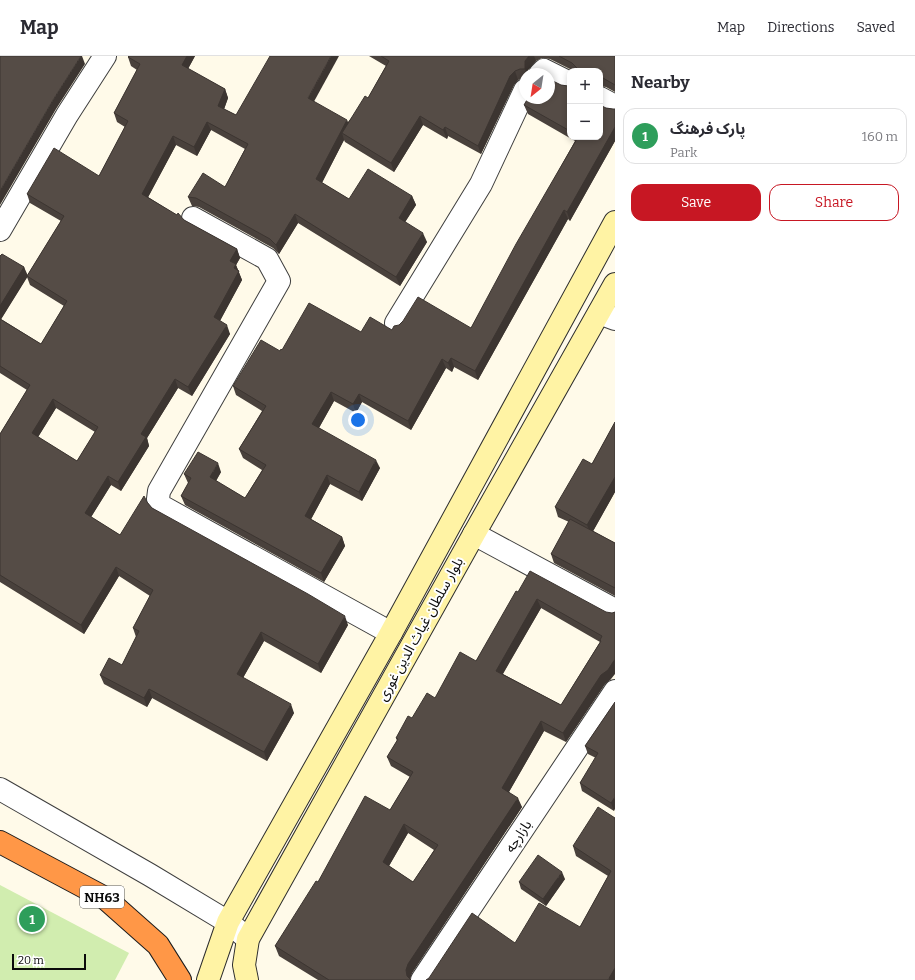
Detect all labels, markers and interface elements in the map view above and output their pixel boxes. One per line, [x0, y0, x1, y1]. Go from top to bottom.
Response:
text: Map [20, 16, 59, 39]
text: Map [717, 19, 745, 36]
text: Directions [767, 19, 835, 36]
text: Saved [857, 19, 895, 36]
north arrow [519, 68, 555, 104]
map controls [567, 68, 603, 140]
button: + [567, 68, 603, 104]
text: Nearby [631, 72, 690, 93]
button: − [567, 104, 603, 140]
text: پارک فرهنگ [670, 120, 745, 138]
text: 1 [642, 129, 648, 144]
text: 160 m [862, 129, 898, 144]
text: Park [670, 145, 697, 160]
button: Save [631, 184, 761, 221]
button: Share [769, 184, 899, 221]
your location [348, 410, 368, 430]
street label: بلوار سلطان غیاث الدین غوری [374, 554, 467, 704]
street label: بازارچه [501, 817, 536, 856]
road number: NH63 [80, 886, 124, 908]
pin: 1 [19, 904, 45, 934]
scale bar [12, 952, 86, 971]
text: 20 m [18, 954, 44, 967]

